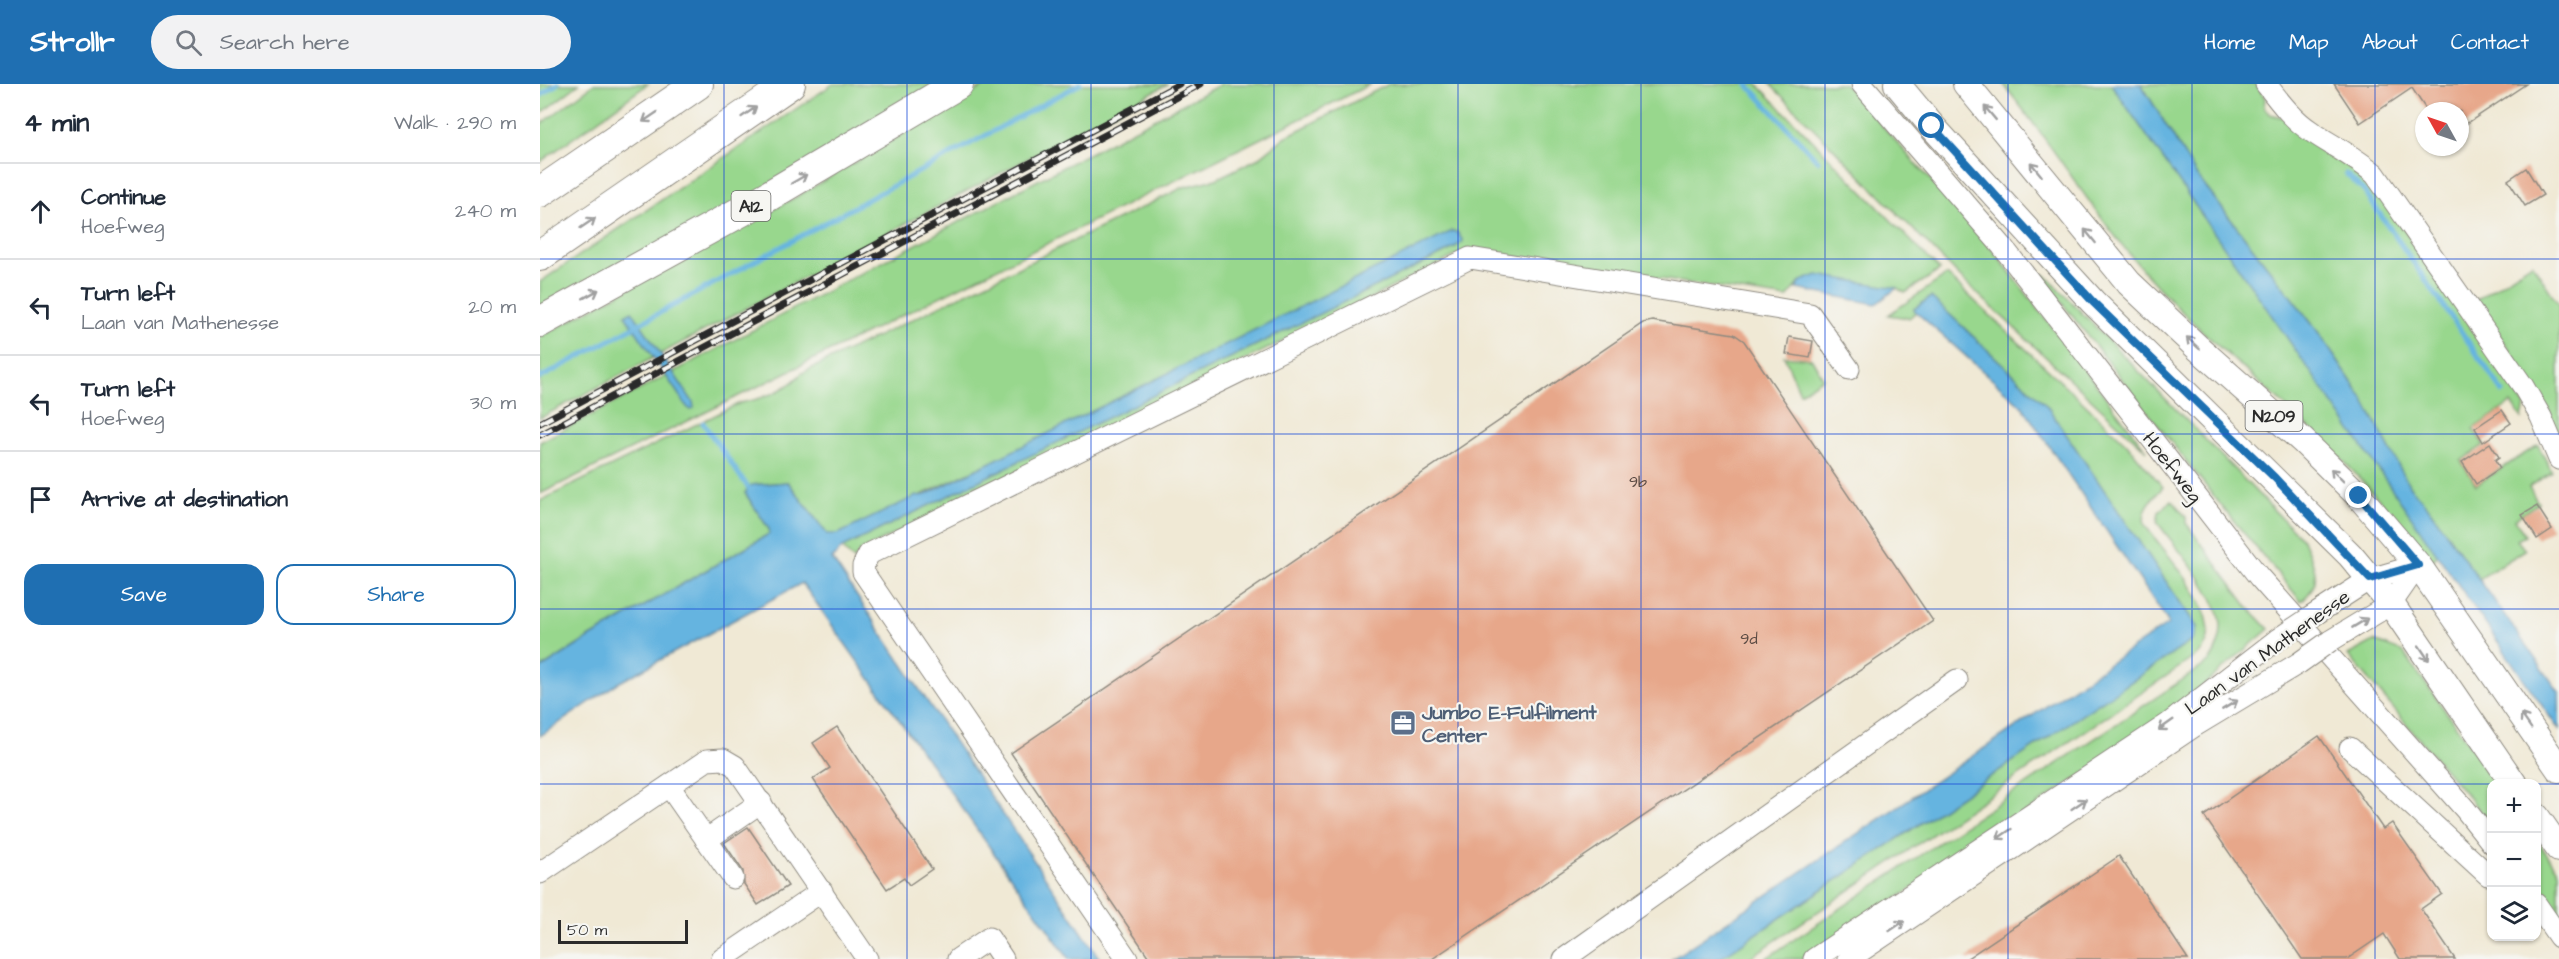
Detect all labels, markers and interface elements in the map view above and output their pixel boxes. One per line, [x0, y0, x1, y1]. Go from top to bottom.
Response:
search box [151, 15, 571, 69]
text: Strollr [30, 23, 115, 62]
icon: search [172, 26, 205, 59]
text: Search here [220, 27, 350, 58]
text: Home [2204, 28, 2256, 57]
text: Map [2289, 28, 2329, 57]
text: About [2362, 28, 2418, 57]
text: Contact [2451, 28, 2529, 57]
north arrow [2415, 102, 2469, 156]
text: 4 min [24, 105, 89, 141]
one-way arrow [1983, 105, 1996, 121]
one-way arrow [740, 106, 756, 118]
text: Walk · 290 m [394, 109, 516, 137]
one-way arrow [643, 111, 659, 123]
route start [1918, 112, 1944, 138]
one-way arrow [2029, 162, 2043, 177]
one-way arrow [790, 173, 807, 185]
text: Continue [81, 182, 166, 213]
road number: A12 [732, 191, 770, 221]
icon: ahead [24, 195, 57, 228]
text: 240 m [455, 197, 516, 225]
text: Hoefweg [81, 213, 164, 241]
one-way arrow [580, 217, 596, 229]
one-way arrow [2084, 228, 2097, 244]
text: Turn left [81, 278, 175, 309]
one-way arrow [582, 288, 600, 299]
icon: left [24, 291, 57, 324]
text: 20 m [468, 293, 516, 321]
text: Laan van Mathenesse [81, 309, 279, 337]
one-way arrow [2185, 336, 2200, 351]
text: Turn left [81, 374, 175, 405]
icon: left [24, 387, 57, 420]
text: 30 m [470, 389, 516, 417]
road number: N209 [2246, 401, 2302, 431]
text: Hoefweg [81, 405, 164, 433]
street label: Hoefweg [2135, 426, 2209, 510]
one-way arrow [2329, 467, 2344, 482]
house number: 9b [1629, 471, 1647, 493]
route end [2345, 482, 2371, 508]
icon: arrive [24, 483, 57, 516]
text: Arrive at destination [81, 484, 288, 515]
button: Save [24, 564, 264, 625]
button: Share [276, 564, 516, 625]
street label: Laan van Mathenesse [2179, 583, 2356, 722]
one-way arrow [2351, 616, 2368, 628]
house number: 9d [1740, 628, 1758, 650]
one-way arrow [2418, 644, 2430, 660]
one-way arrow [2221, 698, 2238, 710]
place label: Jumbo E-Fulfilment Center [1421, 699, 1597, 750]
office icon: Jumbo E-Fulfilment Center [1388, 708, 1418, 738]
one-way arrow [2520, 713, 2532, 730]
one-way arrow [2159, 719, 2175, 731]
map controls [2487, 779, 2541, 941]
button: + [2487, 779, 2541, 833]
one-way arrow [2070, 798, 2086, 810]
one-way arrow [1997, 828, 2013, 840]
button: − [2487, 833, 2541, 887]
button: layers [2487, 887, 2541, 941]
scale bar [558, 917, 688, 944]
text: 50 m [567, 919, 607, 941]
one-way arrow [1888, 920, 1905, 932]

